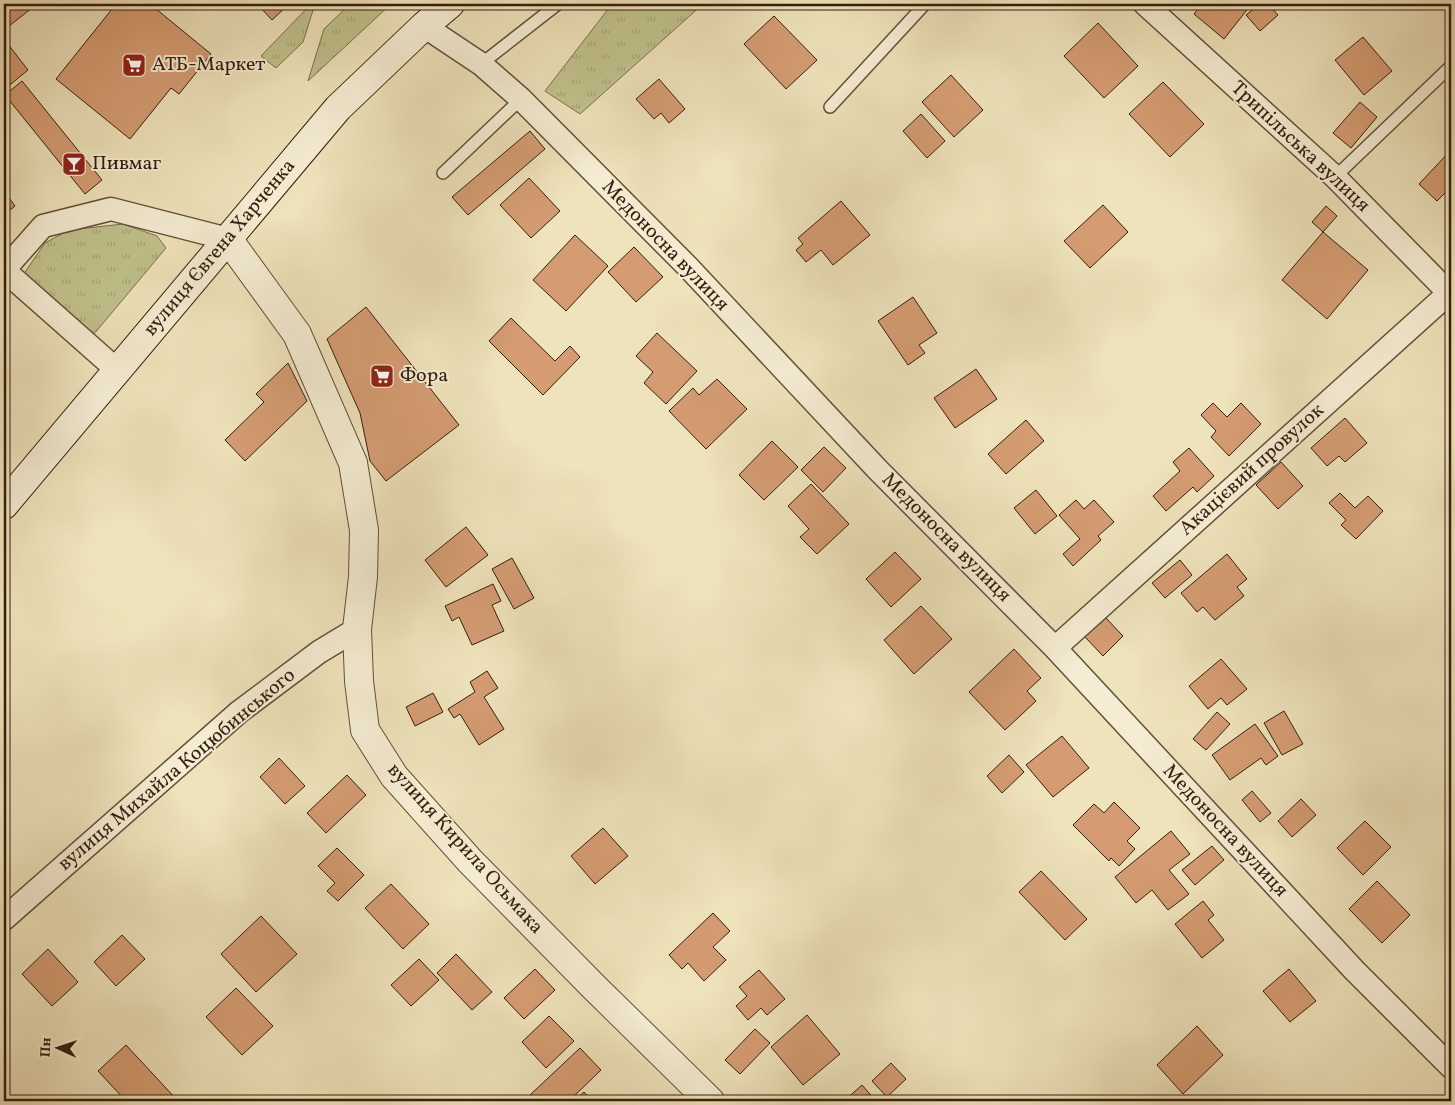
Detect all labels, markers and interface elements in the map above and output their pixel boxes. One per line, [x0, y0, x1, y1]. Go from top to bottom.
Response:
place label: АТБ-Маркет [152, 51, 265, 79]
supermarket icon: АТБ-Маркет [121, 52, 147, 78]
street label: Трипільська вулиця [1224, 75, 1376, 219]
place label: Пивмаг [92, 150, 162, 178]
bar icon: Пивмаг [61, 151, 87, 177]
street label: вулиця Євгена Харченка [137, 153, 303, 343]
street label: Медоносна вулиця [595, 174, 735, 318]
place label: Фора [400, 362, 448, 390]
supermarket icon: Фора [369, 363, 395, 389]
street label: Акацієвий провулок [1173, 397, 1331, 543]
street label: Медоносна вулиця [875, 467, 1017, 609]
street label: вулиця Михайла Коцюбинського [52, 662, 302, 878]
street label: вулиця Кирила Осьмака [380, 757, 550, 941]
street label: Медоносна вулиця [1156, 758, 1294, 904]
north arrow [32, 1022, 82, 1072]
text: Пн [37, 1037, 57, 1058]

